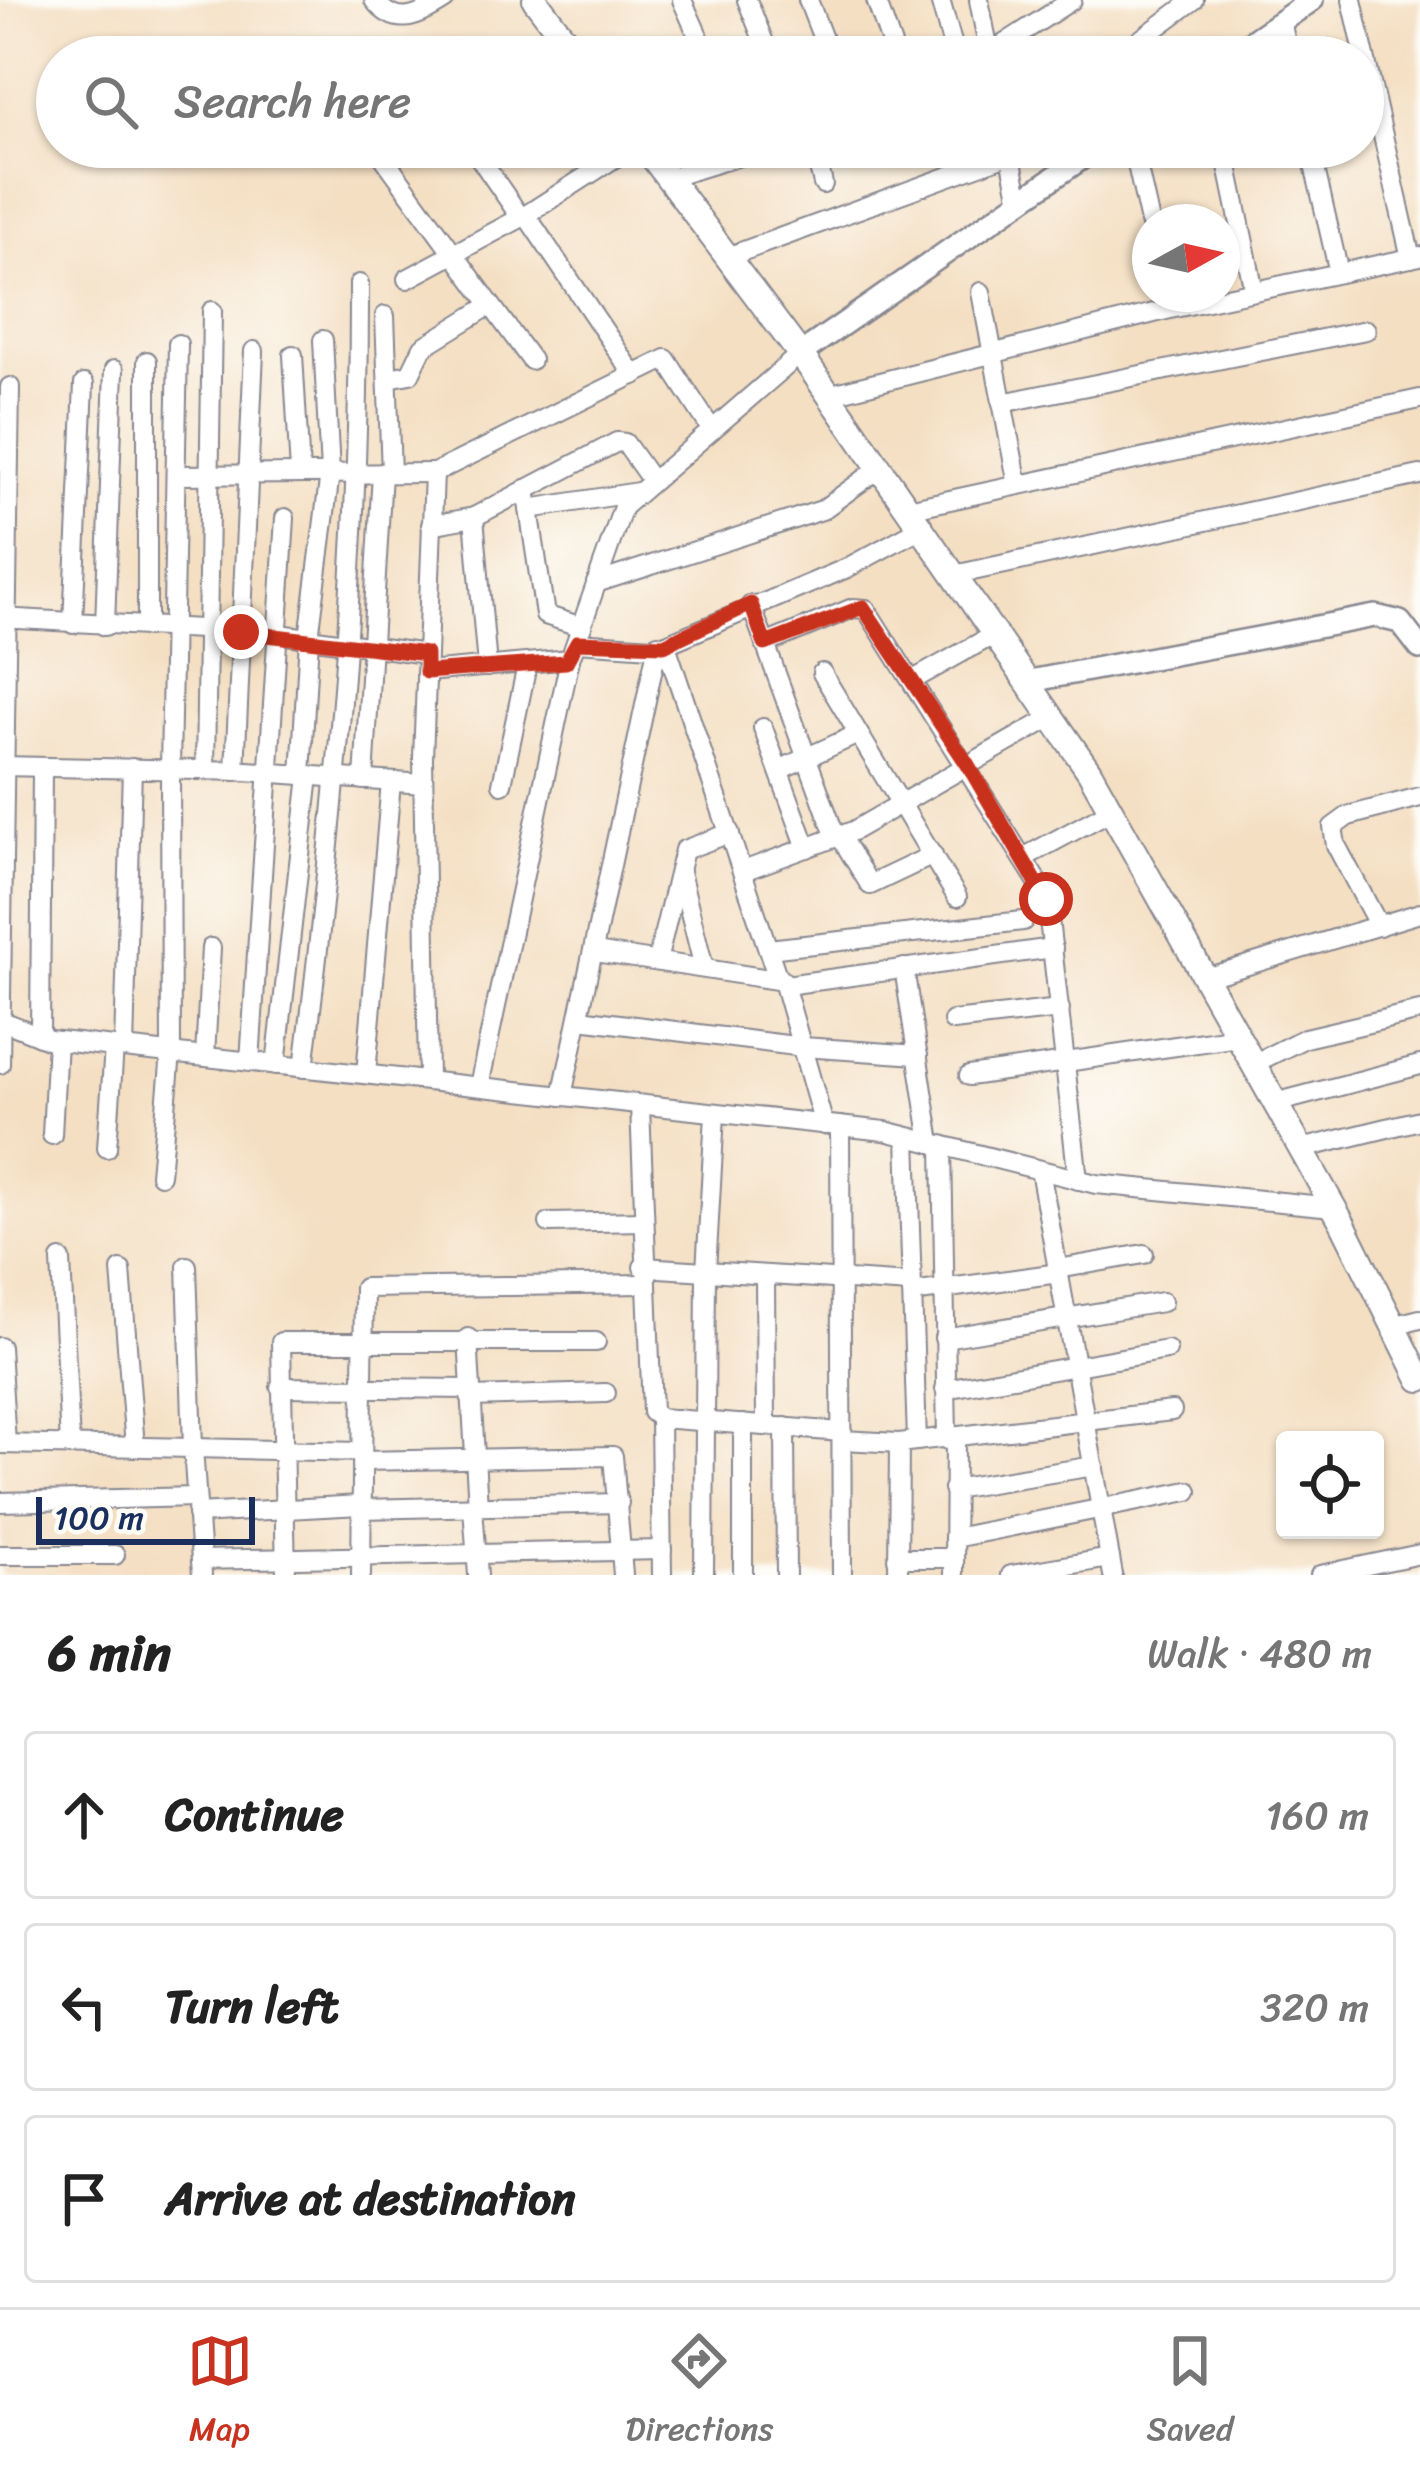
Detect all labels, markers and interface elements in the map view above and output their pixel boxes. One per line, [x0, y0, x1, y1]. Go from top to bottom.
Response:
search box [36, 36, 1384, 168]
text: Search here [174, 62, 411, 142]
icon: search [78, 69, 144, 135]
north arrow [1132, 204, 1240, 312]
route end [214, 605, 268, 659]
route start [1019, 872, 1073, 926]
map controls [1276, 1431, 1384, 1539]
button: locate [1276, 1431, 1384, 1539]
text: 100 m [54, 1489, 144, 1547]
scale bar [36, 1491, 255, 1544]
text: 6 min [48, 1608, 171, 1698]
text: Walk · 480 m [1147, 1619, 1372, 1688]
text: Continue [165, 1775, 344, 1855]
text: 160 m [1265, 1781, 1369, 1850]
icon: ahead [51, 1782, 117, 1848]
text: Turn left [165, 1967, 338, 2047]
text: 320 m [1260, 1973, 1369, 2042]
icon: left [51, 1974, 117, 2040]
text: Arrive at destination [165, 2159, 575, 2239]
icon: arrive [51, 2166, 117, 2232]
tab: Map [187, 2328, 253, 2458]
tab: Directions [626, 2328, 773, 2458]
tab: Saved [1146, 2328, 1233, 2458]

